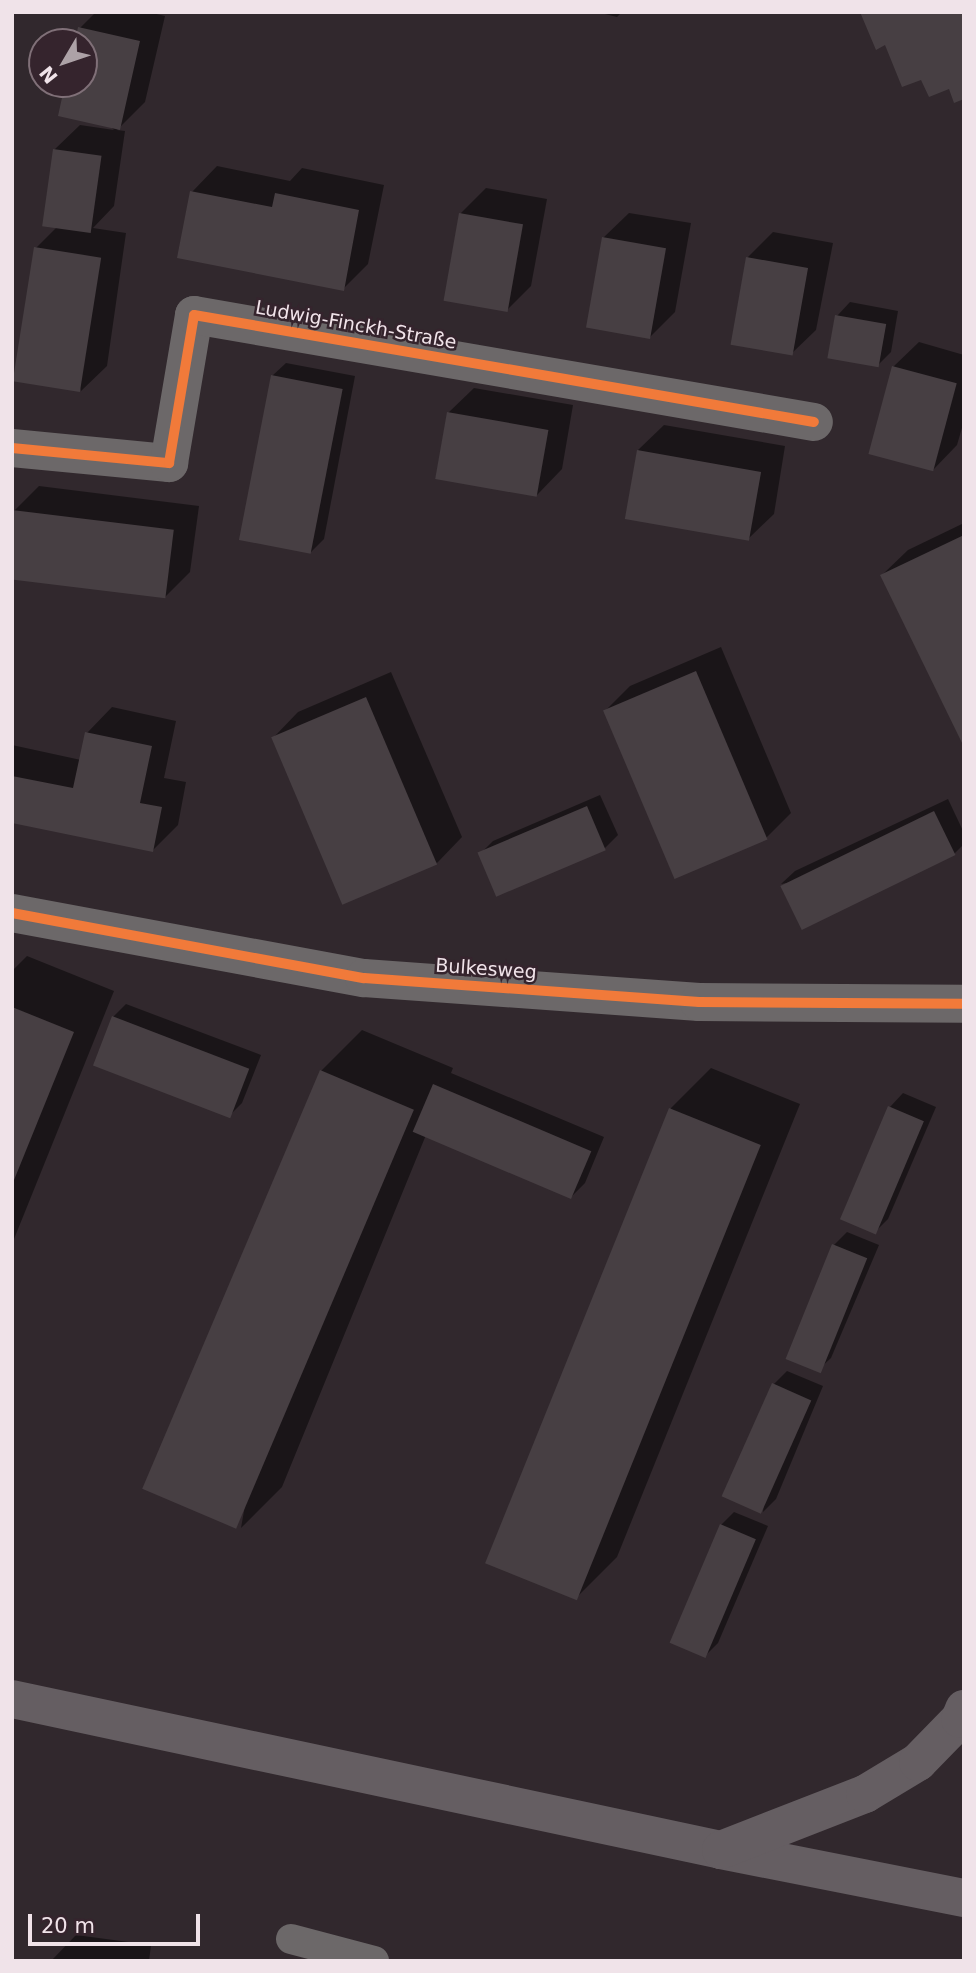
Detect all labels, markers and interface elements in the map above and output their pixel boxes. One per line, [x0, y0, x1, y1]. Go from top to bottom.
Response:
north arrow [28, 28, 98, 98]
text: N [35, 62, 62, 88]
street label: Ludwig-Finckh-Straße [254, 296, 458, 354]
street label: Bulkesweg [435, 954, 537, 984]
scale bar [32, 1899, 203, 1943]
text: 20 m [41, 1914, 95, 1938]

